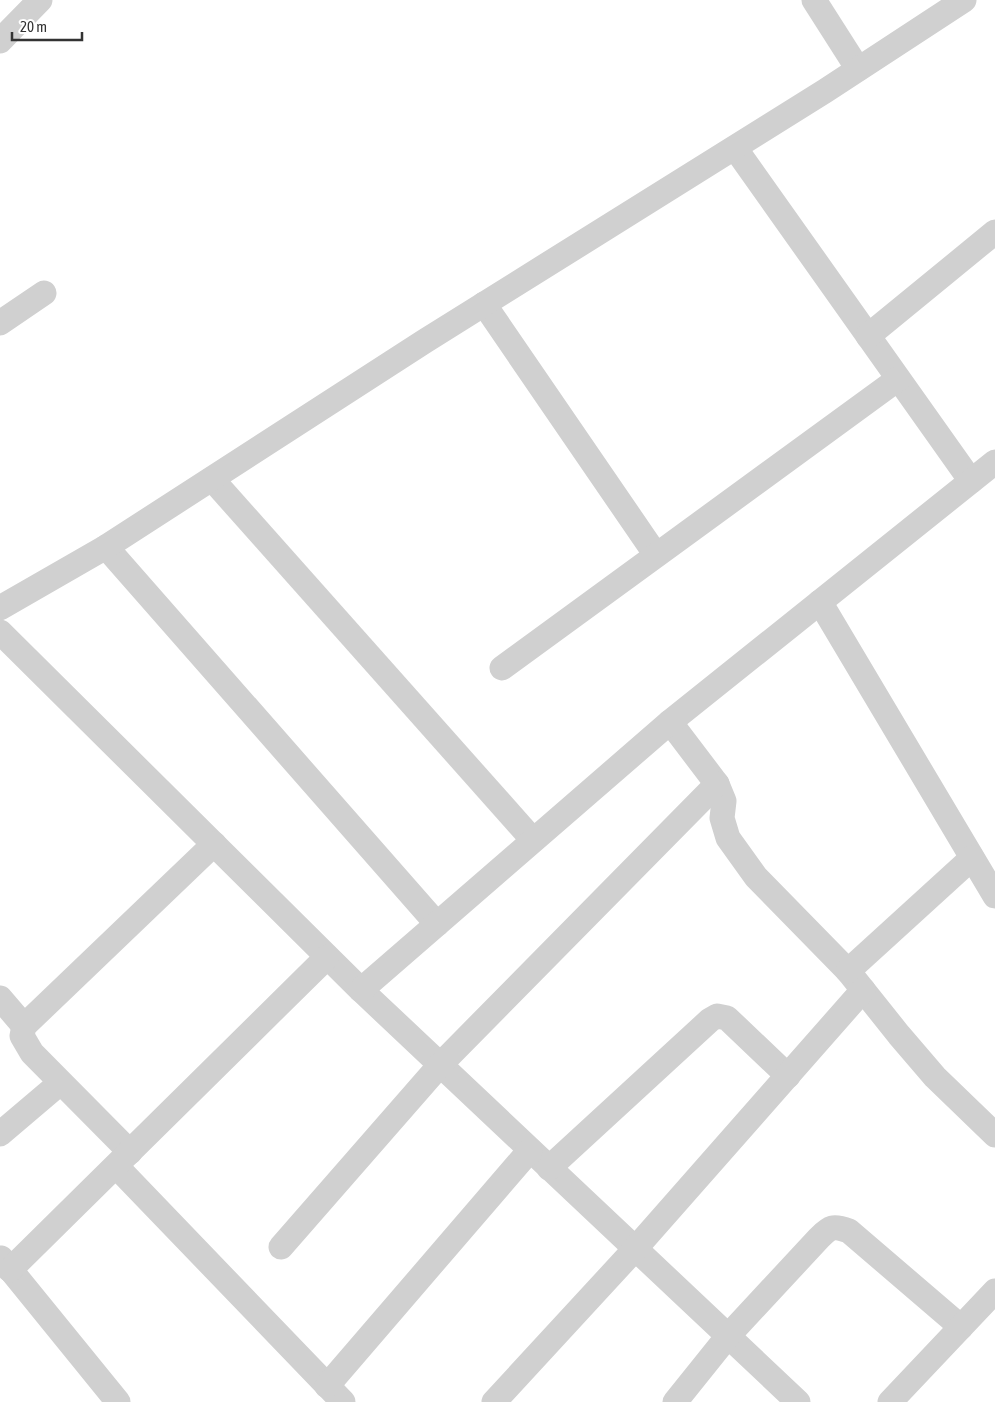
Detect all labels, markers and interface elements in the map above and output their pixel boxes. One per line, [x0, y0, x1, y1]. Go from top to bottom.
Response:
scale bar [12, 10, 82, 42]
text: 20 m [20, 18, 47, 35]

